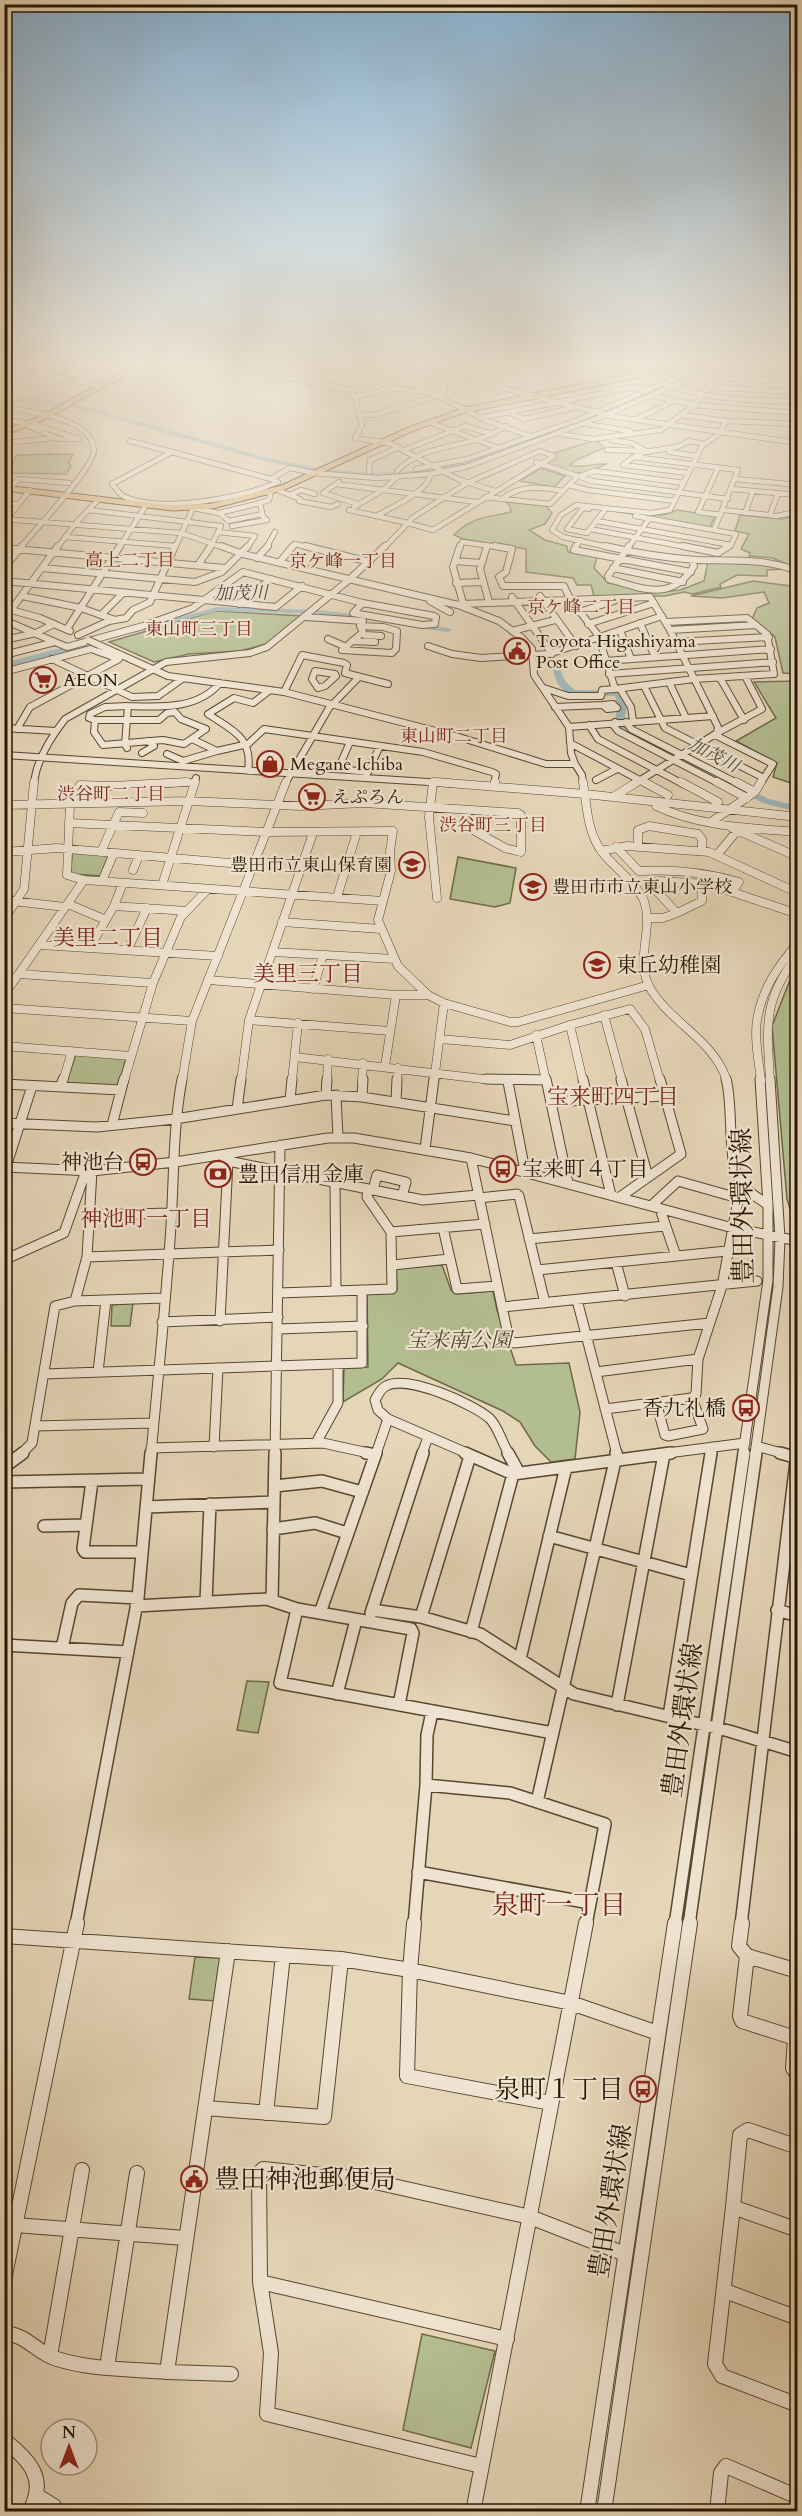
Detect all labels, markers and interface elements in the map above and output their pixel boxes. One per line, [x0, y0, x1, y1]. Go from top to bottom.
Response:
district label: 高上二丁目 [85, 548, 175, 573]
district label: 京ケ峰一丁目 [289, 549, 397, 574]
water label: 加茂川 [214, 580, 270, 606]
district label: 京ケ峰二丁目 [527, 595, 635, 620]
district label: 東山町三丁目 [145, 617, 253, 642]
place label: Toyota Higashiyama Post Office [536, 629, 696, 675]
public building icon: Toyota Higashiyama Post Office [502, 636, 532, 666]
supermarket icon: AEON [28, 665, 58, 695]
place label: AEON [63, 668, 118, 693]
district label: 東山町二丁目 [400, 724, 508, 749]
water label: 加茂川 [684, 732, 745, 780]
shop icon: Megane Ichiba [255, 749, 285, 779]
place label: Megane Ichiba [290, 752, 403, 777]
district label: 渋谷町二丁目 [57, 782, 165, 807]
supermarket icon: えぷろん [297, 782, 327, 812]
place label: えぷろん [332, 785, 404, 810]
district label: 渋谷町三丁目 [439, 813, 547, 838]
school or university icon: 豊田市立東山保育園 [397, 850, 427, 880]
place label: 豊田市立東山保育園 [230, 853, 392, 878]
school or university icon: 豊田市市立東山小学校 [518, 872, 548, 902]
place label: 豊田市市立東山小学校 [552, 875, 732, 900]
district label: 美里二丁目 [53, 923, 163, 953]
school or university icon: 東丘幼稚園 [582, 950, 612, 980]
place label: 東丘幼稚園 [616, 951, 721, 980]
district label: 美里三丁目 [253, 959, 363, 989]
district label: 宝来町四丁目 [547, 1082, 679, 1112]
street label: 豊田外環状線 [724, 1128, 761, 1284]
bus stop icon: 神池台 [128, 1147, 158, 1177]
place label: 神池台 [61, 1148, 124, 1177]
bus stop icon: 宝来町４丁目 [488, 1154, 518, 1184]
place label: 宝来町４丁目 [522, 1155, 648, 1184]
bank icon: 豊田信用金庫 [203, 1159, 233, 1189]
place label: 豊田信用金庫 [238, 1160, 364, 1189]
district label: 神池町一丁目 [80, 1204, 212, 1234]
park label: 宝来南公園 [407, 1326, 514, 1355]
bus stop icon: 香九礼橋 [731, 1393, 761, 1423]
place label: 香九礼橋 [642, 1394, 726, 1423]
street label: 豊田外環状線 [654, 1640, 711, 1800]
district label: 泉町一丁目 [492, 1887, 627, 1924]
place label: 泉町１丁目 [494, 2072, 624, 2107]
bus stop icon: 泉町１丁目 [628, 2074, 658, 2104]
street label: 豊田外環状線 [581, 2121, 640, 2281]
place label: 豊田神池郵便局 [214, 2162, 396, 2197]
public building icon: 豊田神池郵便局 [179, 2164, 209, 2194]
north arrow [39, 2417, 99, 2477]
text: N [62, 2422, 76, 2444]

